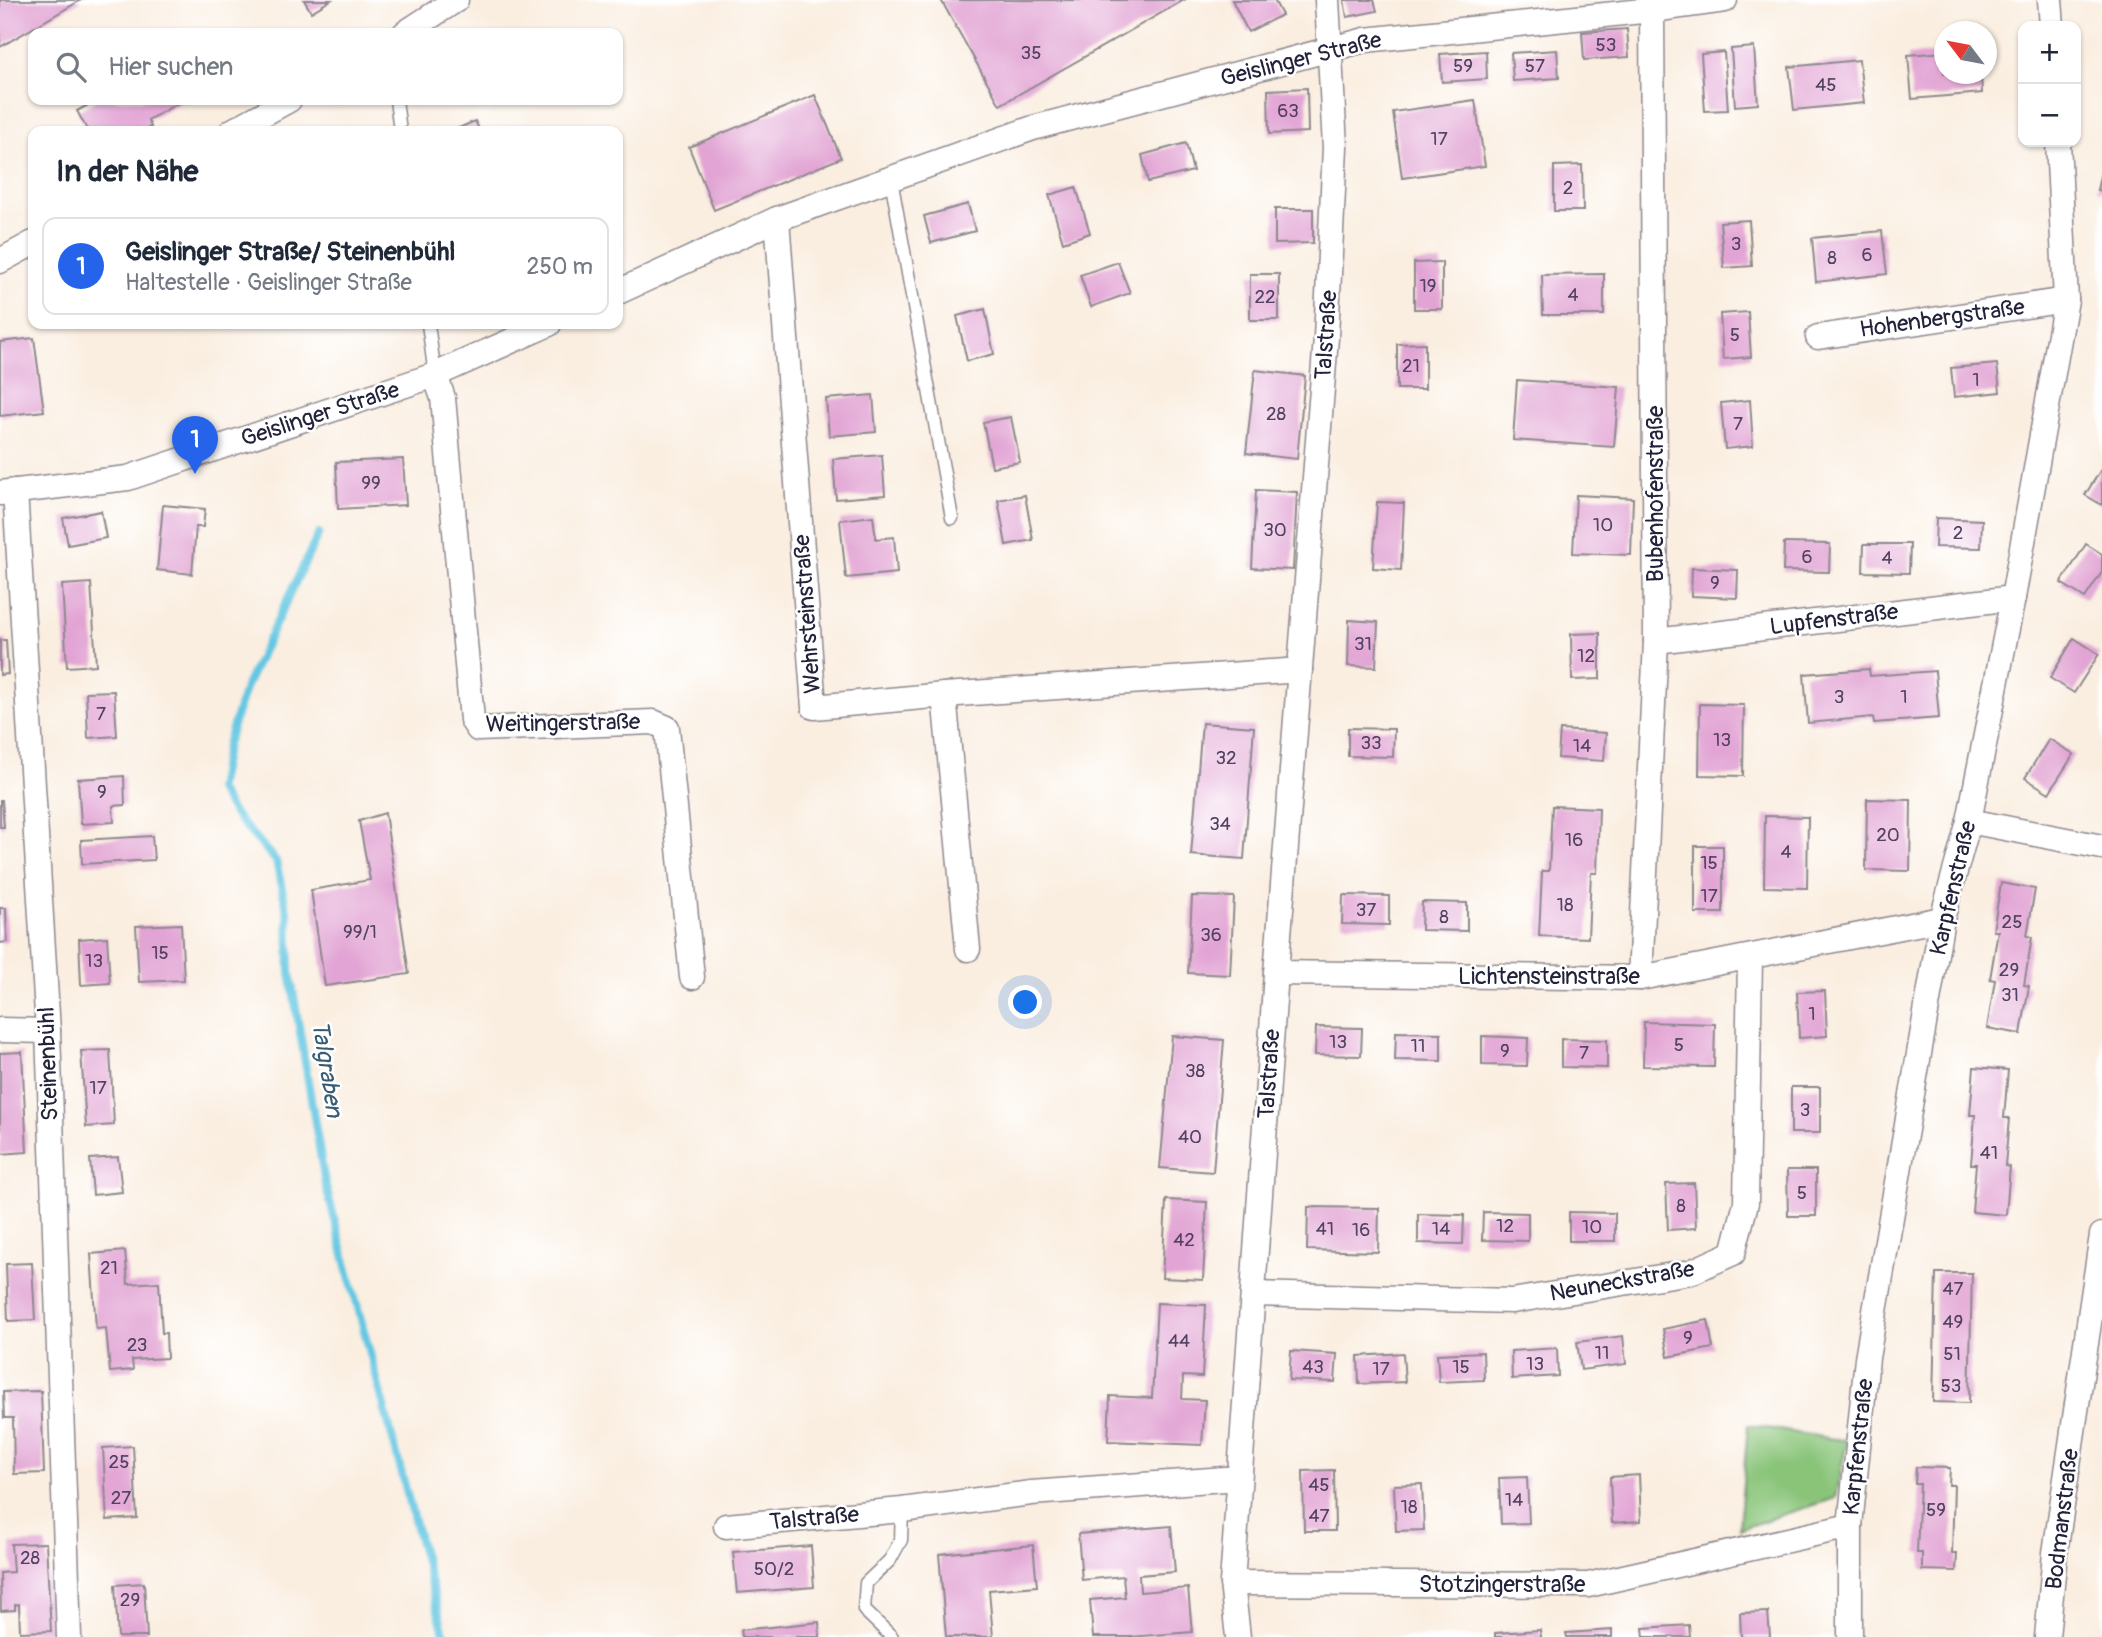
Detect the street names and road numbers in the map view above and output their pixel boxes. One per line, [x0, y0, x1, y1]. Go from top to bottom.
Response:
street label: Geislinger Straße [1217, 25, 1385, 93]
street label: Talstraße [1308, 288, 1344, 381]
street label: Hohenbergstraße [1858, 292, 2027, 344]
street label: Geislinger Straße [237, 375, 404, 453]
street label: Bubenhofenstraße [1641, 405, 1670, 582]
street label: Wehrsteinstraße [787, 533, 827, 695]
street label: Lupfenstraße [1768, 597, 1901, 641]
street label: Weitingerstraße [485, 707, 641, 739]
street label: Karpfenstraße [1923, 817, 1983, 958]
street label: Lichtensteinstraße [1458, 962, 1641, 991]
street label: Steinenbühl [32, 1006, 64, 1122]
street label: Talstraße [1251, 1027, 1287, 1120]
street label: Neuneckstraße [1547, 1254, 1697, 1308]
street label: Karpfenstraße [1836, 1377, 1880, 1517]
street label: Bodmanstraße [2039, 1446, 2085, 1591]
street label: Talstraße [768, 1500, 861, 1536]
street label: Stotzingerstraße [1419, 1570, 1586, 1599]

